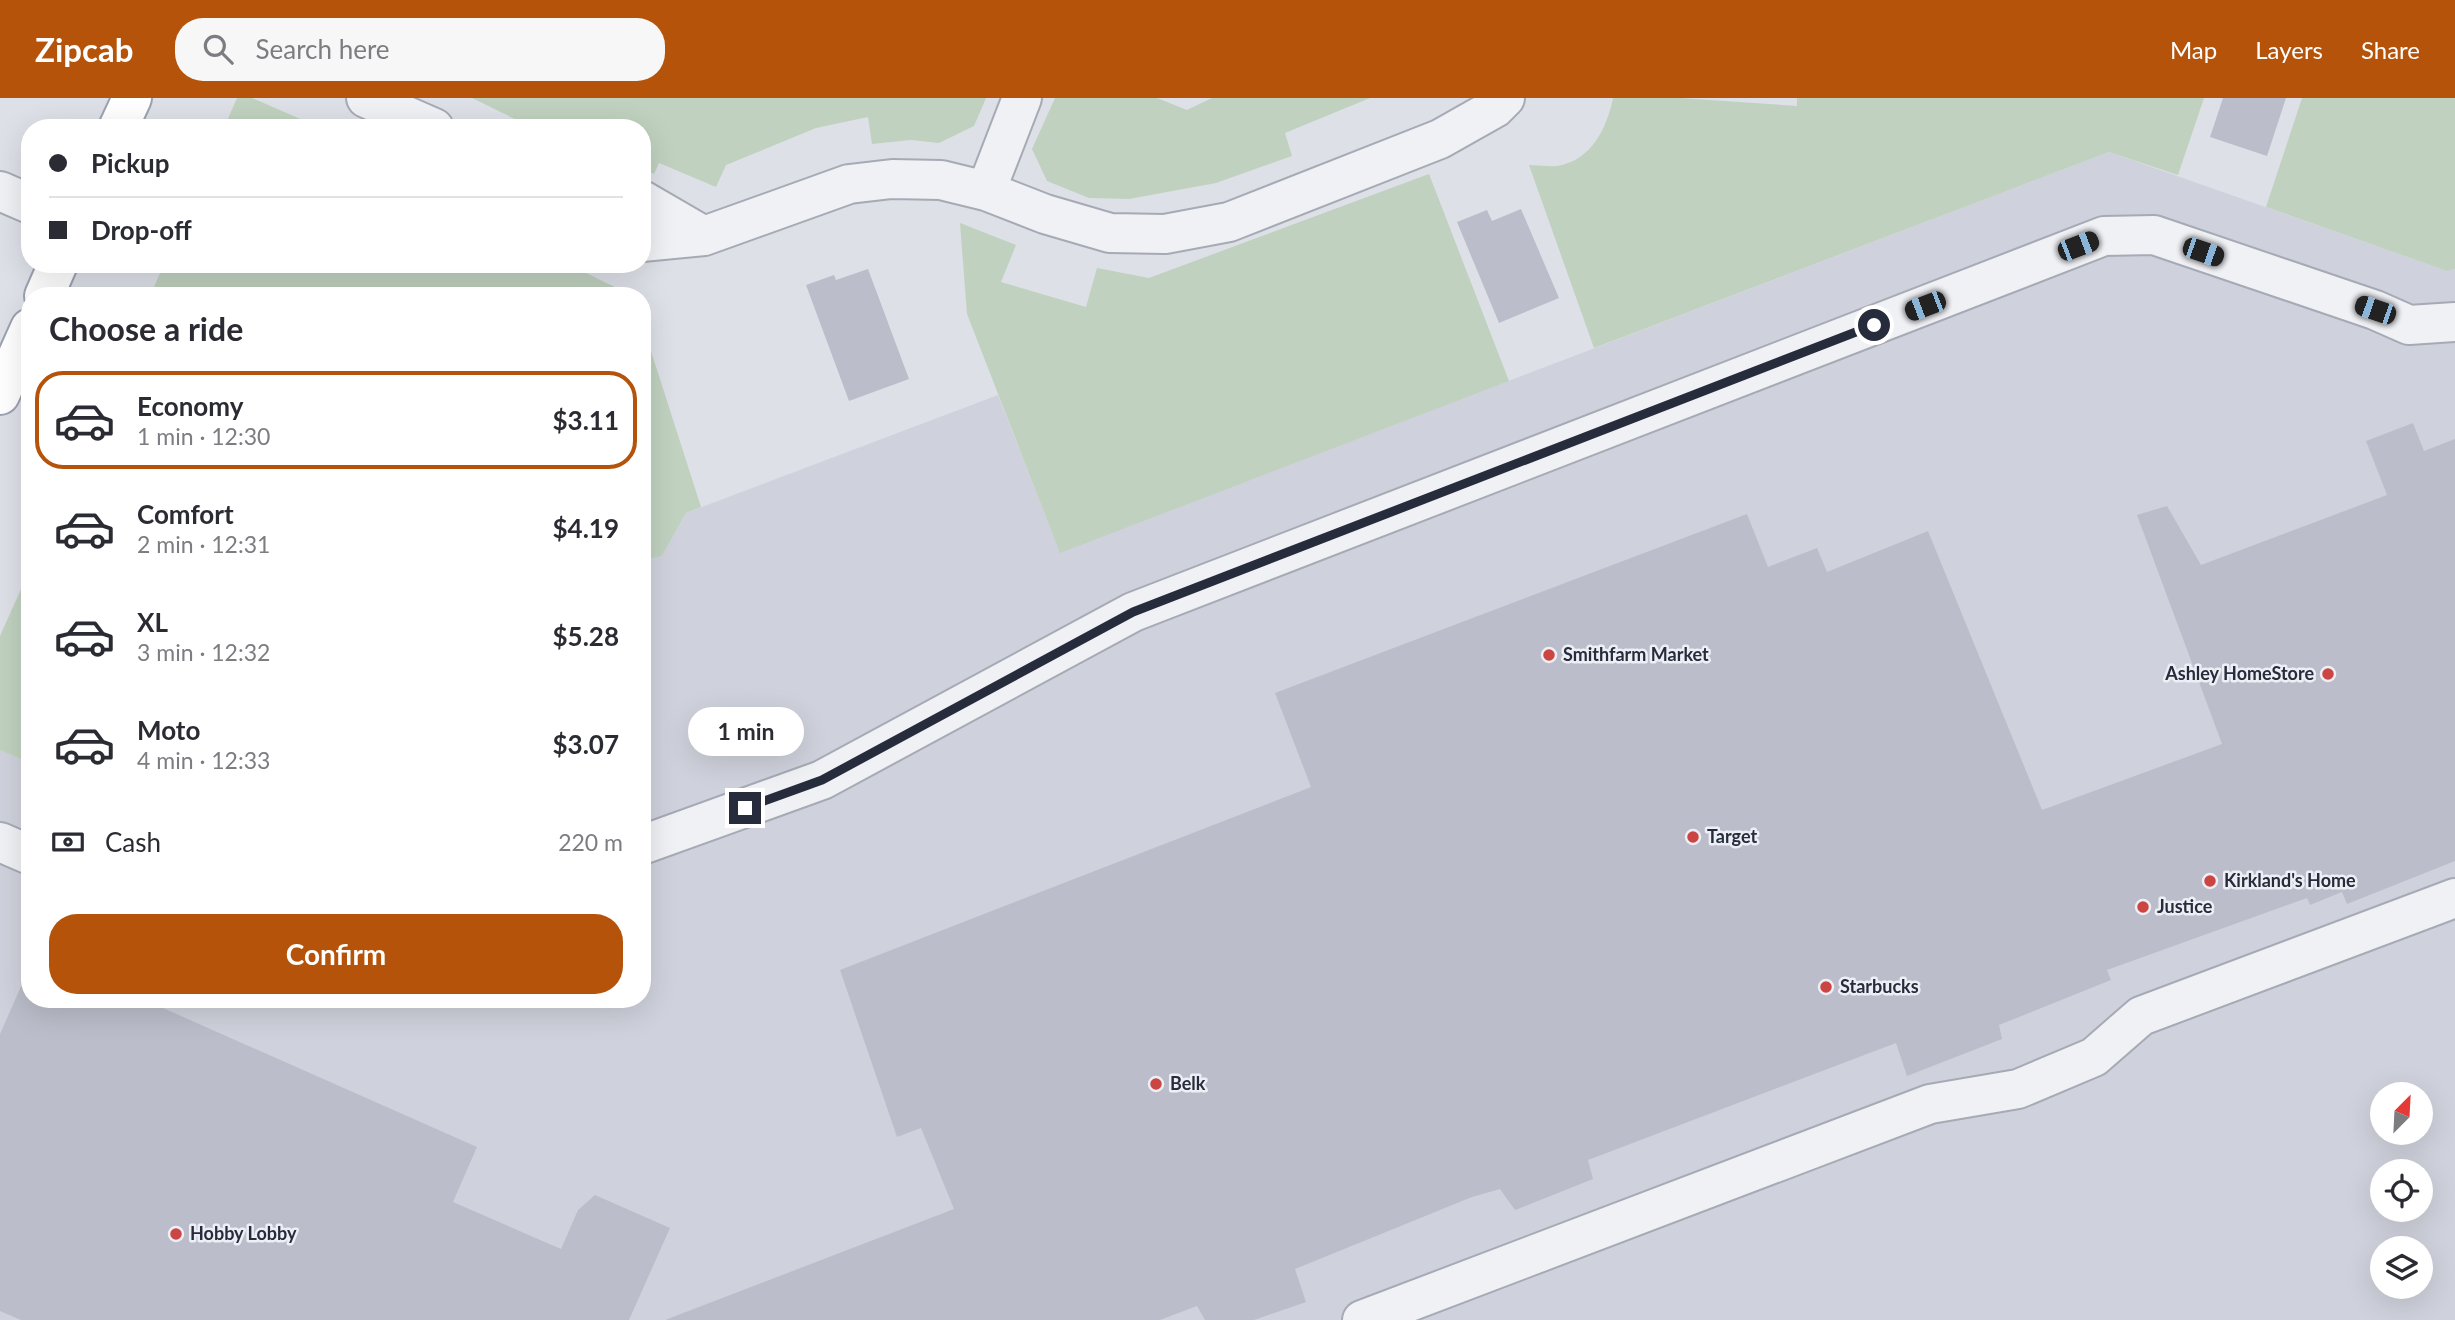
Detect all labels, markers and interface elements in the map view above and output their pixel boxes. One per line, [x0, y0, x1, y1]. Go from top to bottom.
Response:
search box [175, 18, 665, 81]
text: Zipcab [35, 29, 133, 69]
icon: search [199, 30, 237, 68]
text: Search here [255, 33, 390, 65]
text: Map [2170, 35, 2217, 64]
text: Layers [2255, 35, 2323, 64]
text: Share [2361, 35, 2420, 64]
text: Pickup [91, 147, 170, 179]
text: Drop-off [91, 214, 192, 246]
car [2055, 229, 2102, 263]
car [2180, 235, 2227, 269]
car [1902, 289, 1949, 323]
car [2352, 293, 2399, 327]
text: Choose a ride [49, 309, 243, 348]
route start [1858, 309, 1890, 341]
icon: car [53, 389, 116, 452]
text: Economy [137, 390, 243, 422]
text: $3.11 [553, 404, 619, 436]
text: 1 min · 12:30 [137, 422, 270, 450]
icon: car [53, 497, 116, 560]
text: Comfort [137, 498, 234, 530]
text: $4.19 [553, 512, 619, 544]
text: 2 min · 12:31 [137, 530, 270, 558]
icon: car [53, 605, 116, 668]
text: XL [137, 606, 168, 638]
text: $5.28 [553, 620, 619, 652]
text: 3 min · 12:32 [137, 638, 270, 666]
place label: Smithfarm Market [1563, 643, 1709, 665]
marker: Smithfarm Market [1541, 647, 1557, 663]
place label: Ashley HomeStore [2164, 662, 2314, 684]
marker: Ashley HomeStore [2320, 666, 2336, 682]
callout: 1 min [687, 706, 803, 756]
icon: car [53, 713, 116, 776]
text: Moto [137, 714, 200, 746]
text: 1 min [717, 717, 775, 745]
text: $3.07 [553, 728, 619, 760]
text: 4 min · 12:33 [137, 746, 270, 774]
route end [729, 792, 761, 824]
icon: cash [49, 823, 87, 861]
place label: Target [1707, 825, 1757, 847]
text: Cash [105, 826, 161, 858]
text: 220 m [558, 828, 623, 856]
marker: Target [1685, 829, 1701, 845]
place label: Kirkland's Home [2224, 869, 2356, 891]
marker: Kirkland's Home [2202, 873, 2218, 889]
place label: Justice [2157, 895, 2213, 917]
marker: Justice [2135, 899, 2151, 915]
button: Confirm [49, 914, 623, 994]
place label: Starbucks [1840, 975, 1919, 997]
marker: Starbucks [1818, 979, 1834, 995]
place label: Belk [1170, 1072, 1206, 1094]
marker: Belk [1148, 1076, 1164, 1092]
north arrow [2370, 1082, 2432, 1144]
map controls [2370, 1082, 2433, 1299]
button: locate [2370, 1159, 2433, 1222]
place label: Hobby Lobby [190, 1222, 297, 1244]
marker: Hobby Lobby [168, 1226, 184, 1242]
button: layers [2370, 1236, 2433, 1299]

